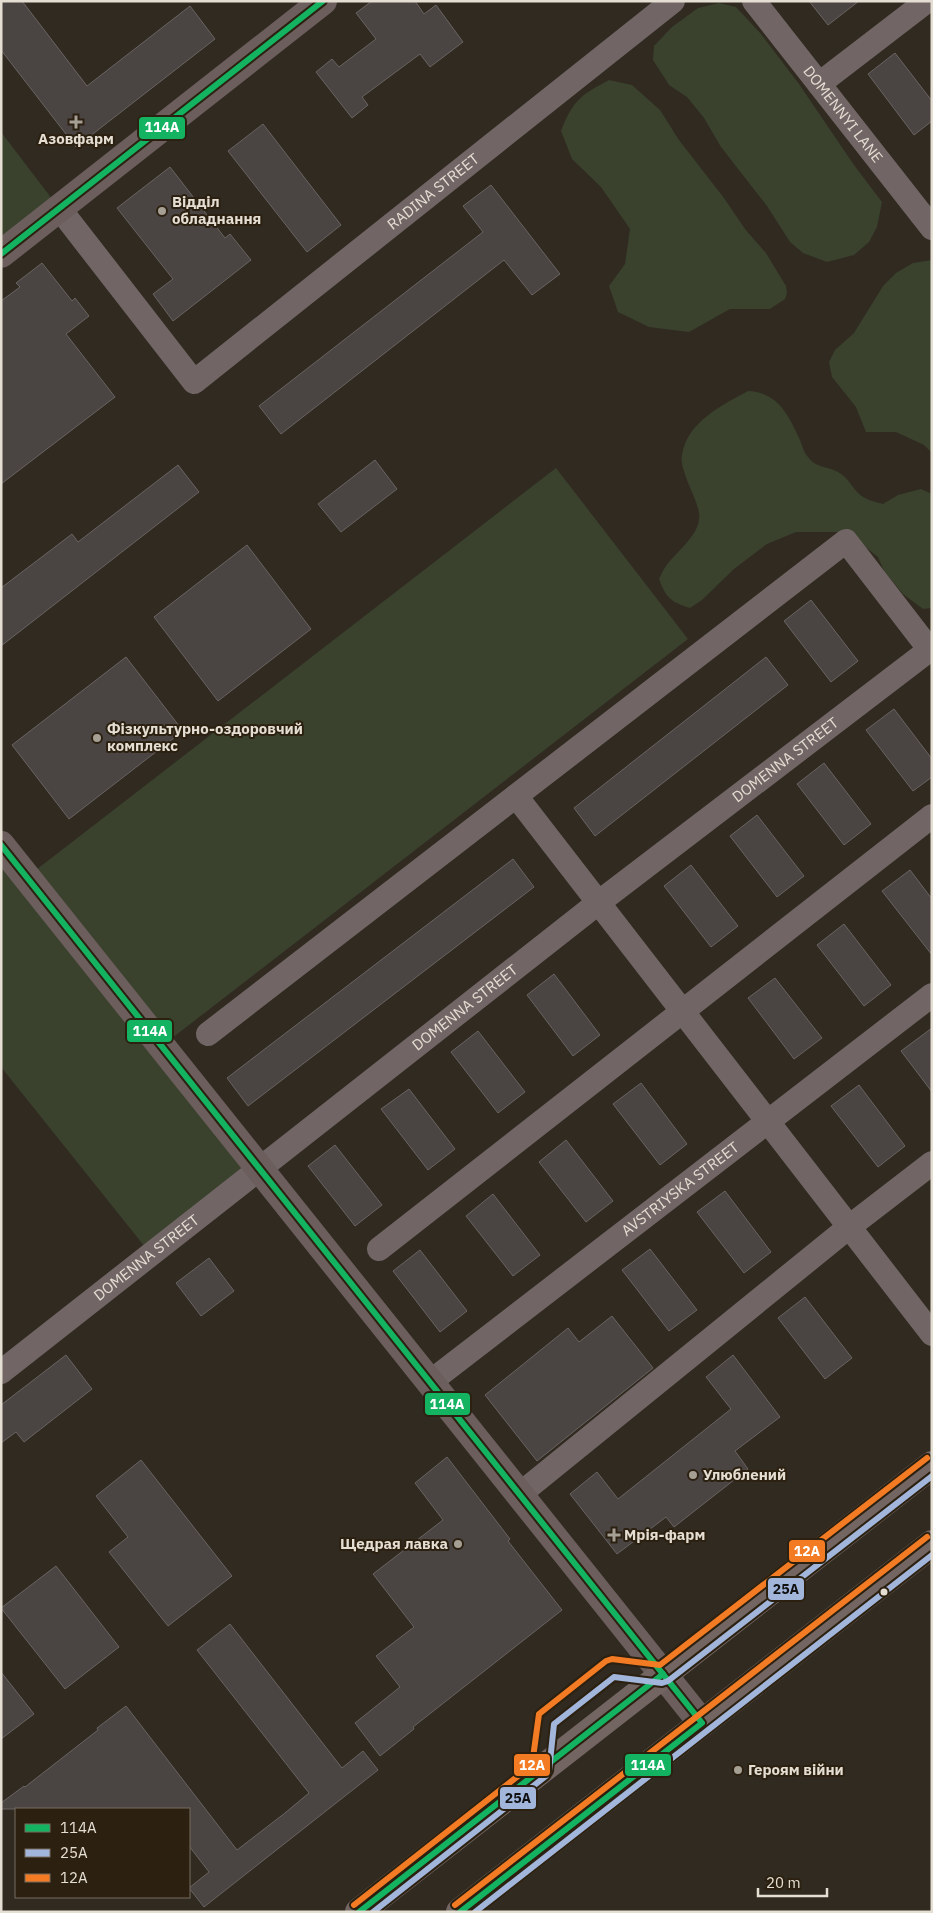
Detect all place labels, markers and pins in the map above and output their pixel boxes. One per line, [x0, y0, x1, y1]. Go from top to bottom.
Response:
marker: Азовфарм [70, 116, 82, 128]
place label: Азовфарм [38, 129, 114, 148]
place label: Відділ обладнання [172, 192, 261, 228]
marker: Відділ обладнання [156, 205, 168, 217]
place label: Фізкультурно-оздоровчий комплекс [107, 719, 303, 755]
marker: Фізкультурно-оздоровчий комплекс [91, 732, 103, 744]
place label: Улюблений [703, 1465, 786, 1484]
marker: Улюблений [687, 1469, 699, 1481]
place label: Мрія-фарм [624, 1525, 705, 1544]
marker: Мрія-фарм [608, 1529, 620, 1541]
place label: Щедрая лавка [340, 1534, 448, 1553]
marker: Щедрая лавка [452, 1538, 464, 1550]
unlabelled marker [879, 1587, 889, 1597]
place label: Героям війни [748, 1760, 844, 1779]
marker: Героям війни [732, 1764, 744, 1776]

